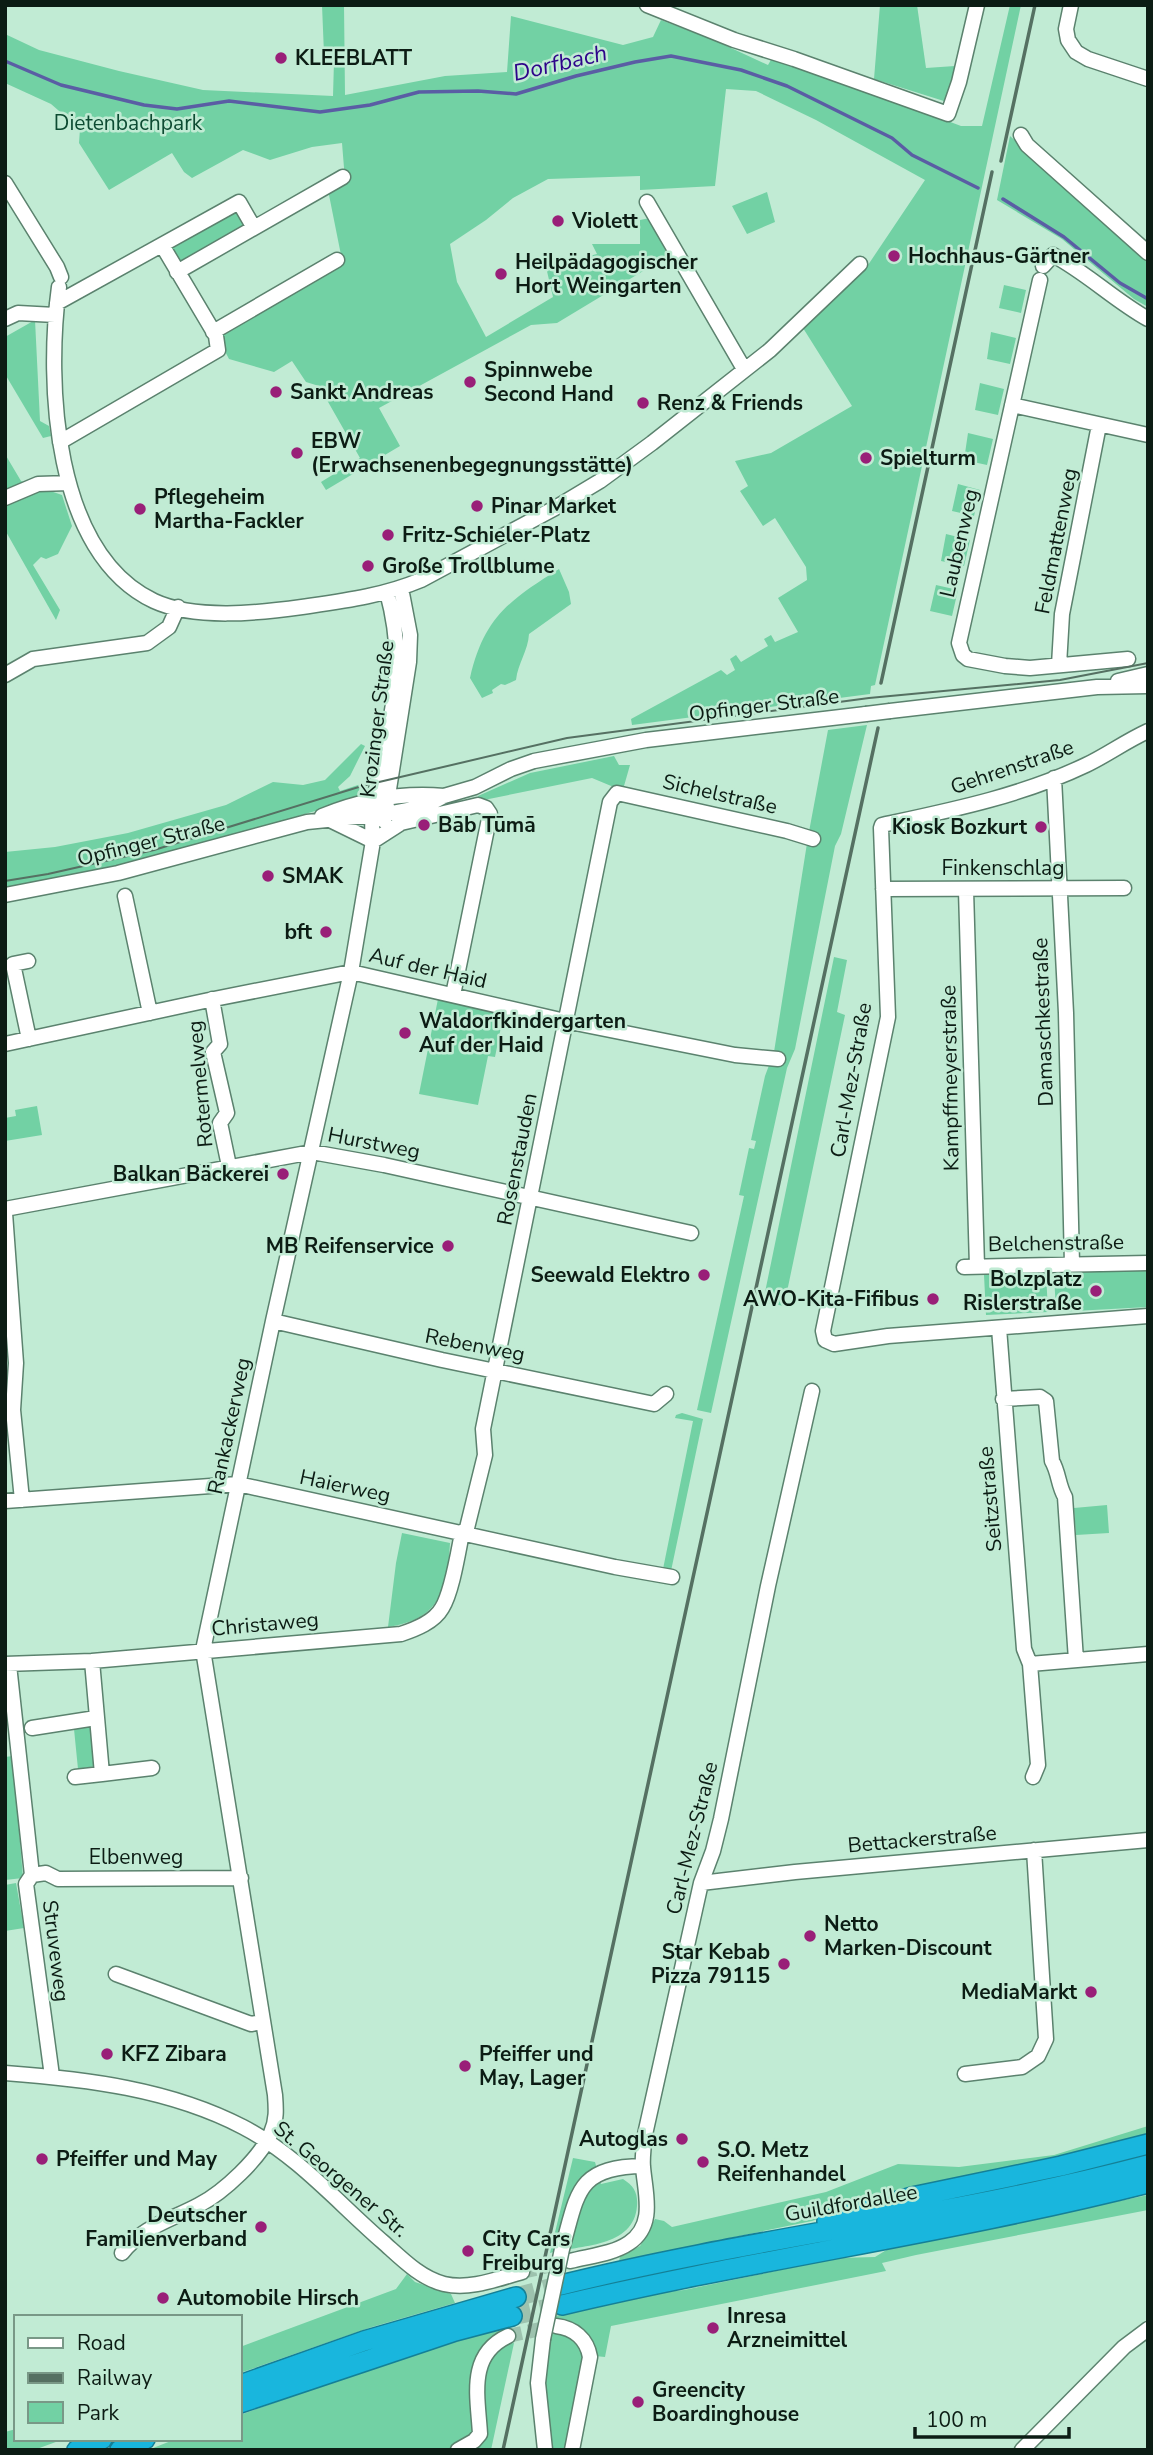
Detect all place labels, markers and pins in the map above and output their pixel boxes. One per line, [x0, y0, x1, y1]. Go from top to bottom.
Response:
place label: KLEEBLATT [295, 44, 412, 72]
marker: KLEEBLATT [273, 50, 289, 66]
place label: Violett [571, 207, 639, 235]
marker: Violett [550, 213, 566, 229]
place label: Hochhaus-Gärtner [908, 242, 1090, 270]
place label: Heilpädagogischer Hort Weingarten [515, 248, 698, 300]
marker: Hochhaus-Gärtner [886, 248, 902, 264]
marker: Heilpädagogischer Hort Weingarten [493, 266, 509, 282]
place label: Spinnwebe Second Hand [484, 356, 614, 408]
marker: Spinnwebe Second Hand [462, 374, 478, 390]
place label: Sankt Andreas [290, 378, 433, 406]
marker: Sankt Andreas [268, 384, 284, 400]
place label: Renz & Friends [657, 389, 803, 417]
marker: Renz & Friends [635, 395, 651, 411]
place label: EBW (Erwachsenenbegegnungsstätte) [311, 427, 633, 479]
place label: Spielturm [880, 444, 976, 472]
marker: EBW (Erwachsenenbegegnungsstätte) [289, 445, 305, 461]
marker: Spielturm [858, 450, 874, 466]
place label: Pflegeheim Martha-Fackler [154, 483, 304, 535]
place label: Pinar Market [491, 492, 617, 520]
marker: Pinar Market [469, 498, 485, 514]
marker: Pflegeheim Martha-Fackler [132, 501, 148, 517]
place label: Fritz-Schieler-Platz [402, 521, 590, 549]
marker: Fritz-Schieler-Platz [380, 527, 396, 543]
place label: Große Trollblume [382, 552, 555, 580]
marker: Große Trollblume [360, 558, 376, 574]
place label: Bāb Tūmā [438, 811, 536, 839]
place label: Kiosk Bozkurt [892, 813, 1028, 841]
marker: Bāb Tūmā [416, 817, 432, 833]
marker: Kiosk Bozkurt [1033, 819, 1049, 835]
place label: SMAK [282, 862, 344, 890]
marker: SMAK [260, 868, 276, 884]
place label: bft [284, 918, 313, 946]
marker: bft [318, 924, 334, 940]
place label: Waldorfkindergarten Auf der Haid [419, 1007, 626, 1059]
marker: Waldorfkindergarten Auf der Haid [397, 1025, 413, 1041]
place label: Balkan Bäckerei [113, 1160, 269, 1188]
marker: Balkan Bäckerei [275, 1166, 291, 1182]
place label: MB Reifenservice [266, 1232, 434, 1260]
marker: MB Reifenservice [440, 1238, 456, 1254]
place label: Seewald Elektro [530, 1261, 690, 1289]
place label: Bolzplatz Rislerstraße [963, 1265, 1082, 1317]
marker: Seewald Elektro [696, 1267, 712, 1283]
marker: Bolzplatz Rislerstraße [1088, 1283, 1104, 1299]
place label: AWO-Kita-Fifibus [743, 1285, 919, 1313]
marker: AWO-Kita-Fifibus [925, 1291, 941, 1307]
place label: Netto Marken-Discount [824, 1910, 993, 1962]
marker: Netto Marken-Discount [802, 1928, 818, 1944]
place label: Star Kebab Pizza 79115 [651, 1938, 770, 1990]
marker: Star Kebab Pizza 79115 [776, 1956, 792, 1972]
place label: MediaMarkt [961, 1978, 1078, 2006]
marker: MediaMarkt [1083, 1984, 1099, 2000]
place label: KFZ Zibara [121, 2040, 227, 2068]
place label: Pfeiffer und May, Lager [479, 2040, 594, 2092]
marker: KFZ Zibara [99, 2046, 115, 2062]
marker: Pfeiffer und May, Lager [457, 2058, 473, 2074]
place label: Autoglas [579, 2125, 668, 2153]
marker: Autoglas [674, 2131, 690, 2147]
place label: S.O. Metz Reifenhandel [717, 2136, 846, 2188]
place label: Pfeiffer und May [56, 2145, 218, 2173]
marker: Pfeiffer und May [34, 2151, 50, 2167]
marker: S.O. Metz Reifenhandel [695, 2154, 711, 2170]
place label: Deutscher Familienverband [85, 2201, 248, 2253]
marker: Deutscher Familienverband [253, 2219, 269, 2235]
place label: City Cars Freiburg [482, 2225, 570, 2277]
marker: City Cars Freiburg [460, 2243, 476, 2259]
place label: Automobile Hirsch [177, 2284, 359, 2312]
marker: Automobile Hirsch [155, 2290, 171, 2306]
place label: Inresa Arzneimittel [727, 2302, 848, 2354]
marker: Inresa Arzneimittel [705, 2320, 721, 2336]
place label: Greencity Boardinghouse [652, 2376, 799, 2428]
marker: Greencity Boardinghouse [630, 2394, 646, 2410]

